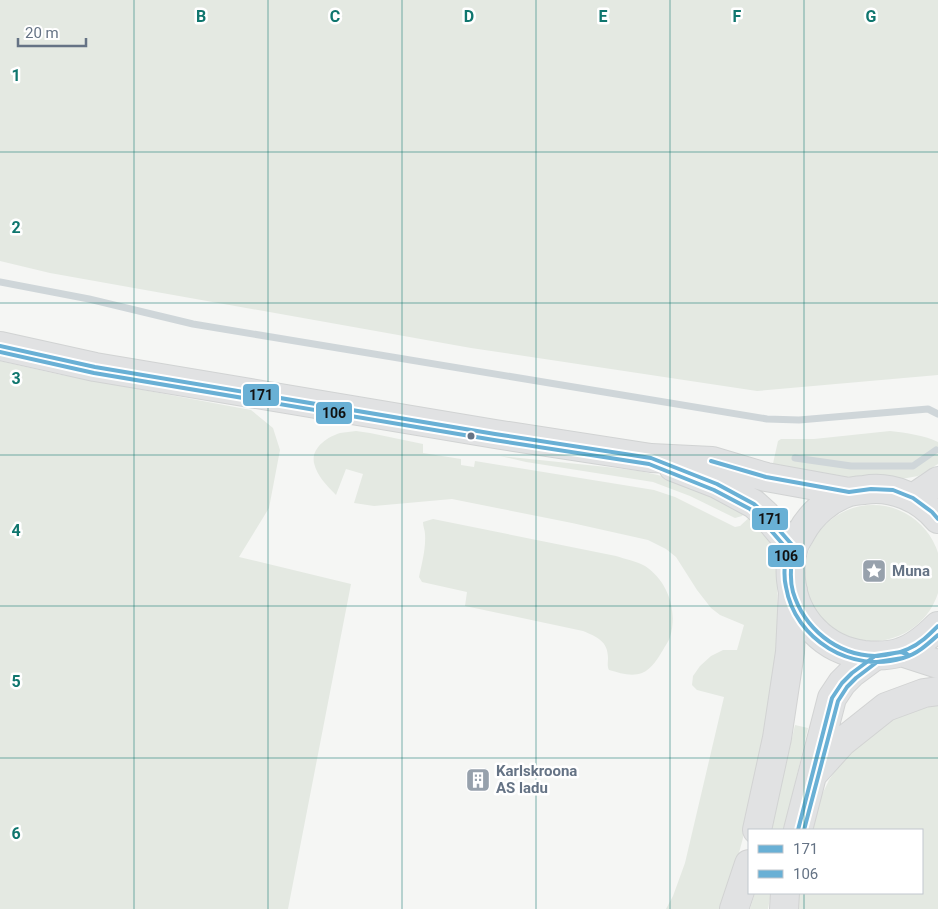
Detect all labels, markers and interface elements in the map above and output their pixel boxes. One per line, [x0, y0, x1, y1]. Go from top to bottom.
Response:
text: B [196, 7, 206, 26]
text: C [330, 7, 340, 26]
text: D [464, 7, 474, 26]
text: E [599, 7, 608, 26]
text: F [733, 7, 742, 26]
text: G [866, 7, 877, 26]
scale bar [18, 15, 85, 47]
text: 20 m [25, 24, 59, 42]
text: 1 [11, 66, 21, 85]
text: 2 [11, 218, 21, 237]
text: 3 [11, 369, 21, 388]
line badge: 171 [242, 383, 280, 407]
text: 171 [249, 387, 273, 403]
line badge: 106 [315, 401, 353, 425]
text: 106 [322, 405, 346, 421]
unlabelled marker [466, 431, 476, 441]
line badge: 171 [751, 507, 789, 531]
text: 171 [758, 511, 782, 527]
text: 4 [11, 521, 21, 540]
line badge: 106 [767, 544, 805, 568]
text: 106 [774, 548, 798, 564]
place icon: Muna [861, 558, 887, 584]
place label: Muna [892, 562, 930, 580]
text: 5 [11, 672, 21, 691]
place label: Karlskroona AS ladu [496, 762, 577, 797]
building icon: Karlskroona AS ladu [465, 767, 491, 793]
text: 6 [11, 824, 21, 843]
legend [748, 829, 923, 894]
text: 171 [793, 840, 818, 858]
text: 106 [793, 865, 818, 883]

